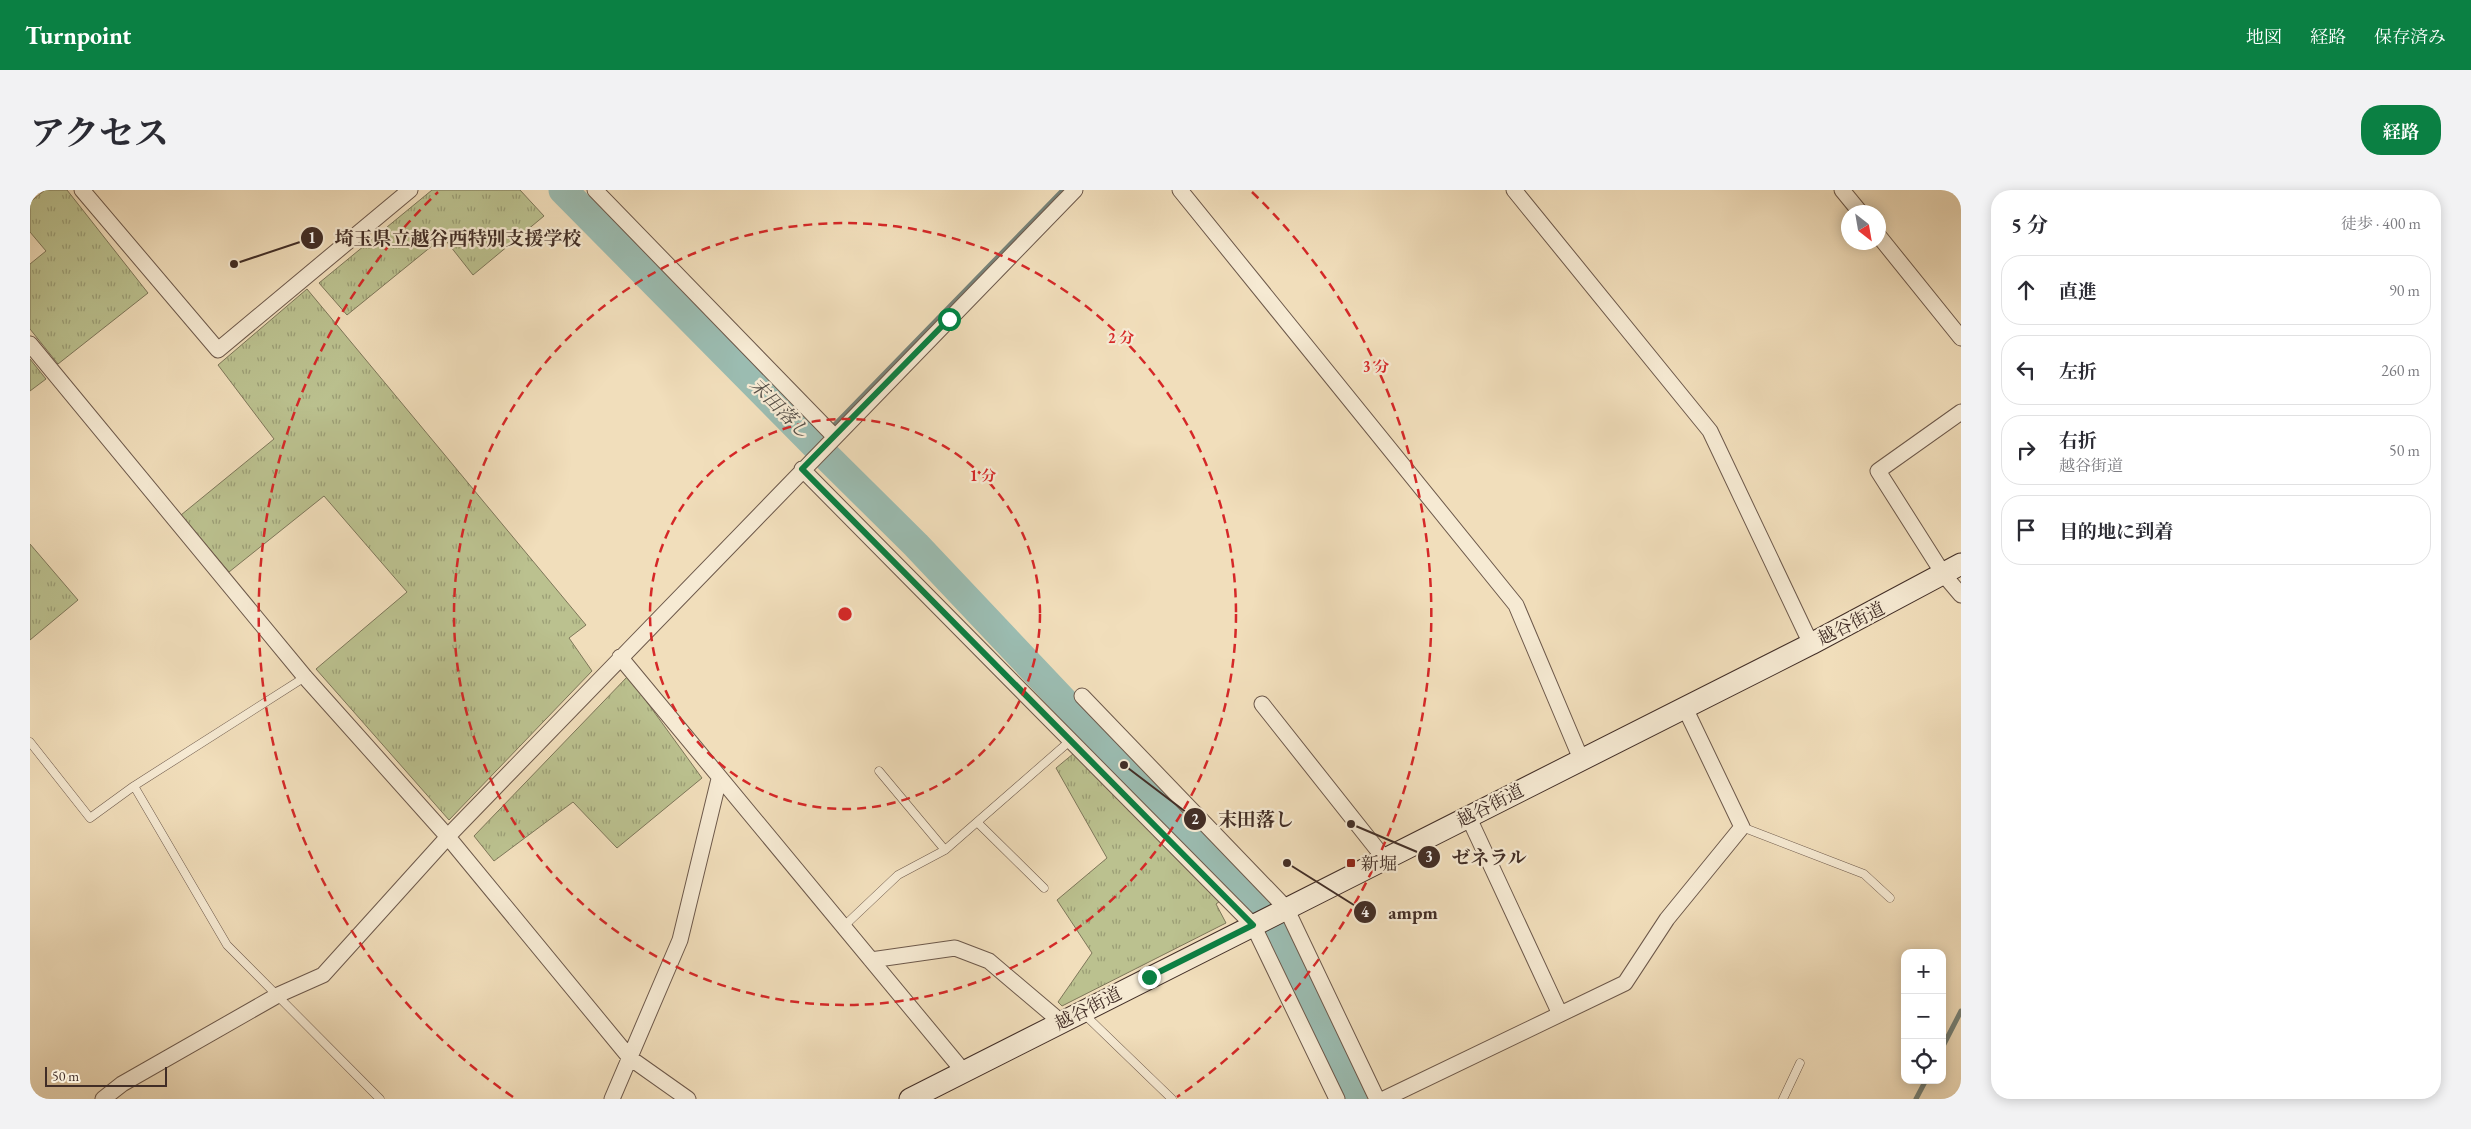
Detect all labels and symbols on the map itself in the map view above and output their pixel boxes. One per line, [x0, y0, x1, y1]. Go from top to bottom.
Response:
north arrow [1841, 205, 1886, 250]
callout: 埼玉県立越谷西特別支援学校 [300, 221, 592, 255]
text: 埼玉県立越谷西特別支援学校 [334, 226, 582, 251]
text: 1 [308, 228, 316, 247]
route start [938, 308, 961, 331]
text: 2 分 [1108, 328, 1134, 347]
text: 3 分 [1363, 357, 1389, 376]
water label: 末田落し [744, 372, 816, 444]
text: 1 分 [970, 466, 996, 485]
street label: 越谷街道 [1814, 596, 1888, 650]
centre of rings [836, 605, 854, 623]
street label: 越谷街道 [1453, 778, 1527, 832]
callout: 末田落し [1183, 802, 1304, 836]
text: 末田落し [1218, 807, 1294, 832]
text: 2 [1191, 809, 1199, 828]
callout: ゼネラル [1416, 840, 1537, 874]
text: ゼネラル [1451, 845, 1527, 870]
text: 3 [1425, 847, 1433, 866]
place label: 新堀 [1361, 852, 1397, 875]
marker: 新堀 [1345, 857, 1357, 869]
callout: ampm [1353, 895, 1447, 929]
text: ampm [1388, 900, 1438, 925]
text: 4 [1361, 902, 1370, 921]
route end [1138, 966, 1161, 989]
street label: 越谷街道 [1051, 981, 1125, 1035]
scale bar [45, 1064, 168, 1087]

